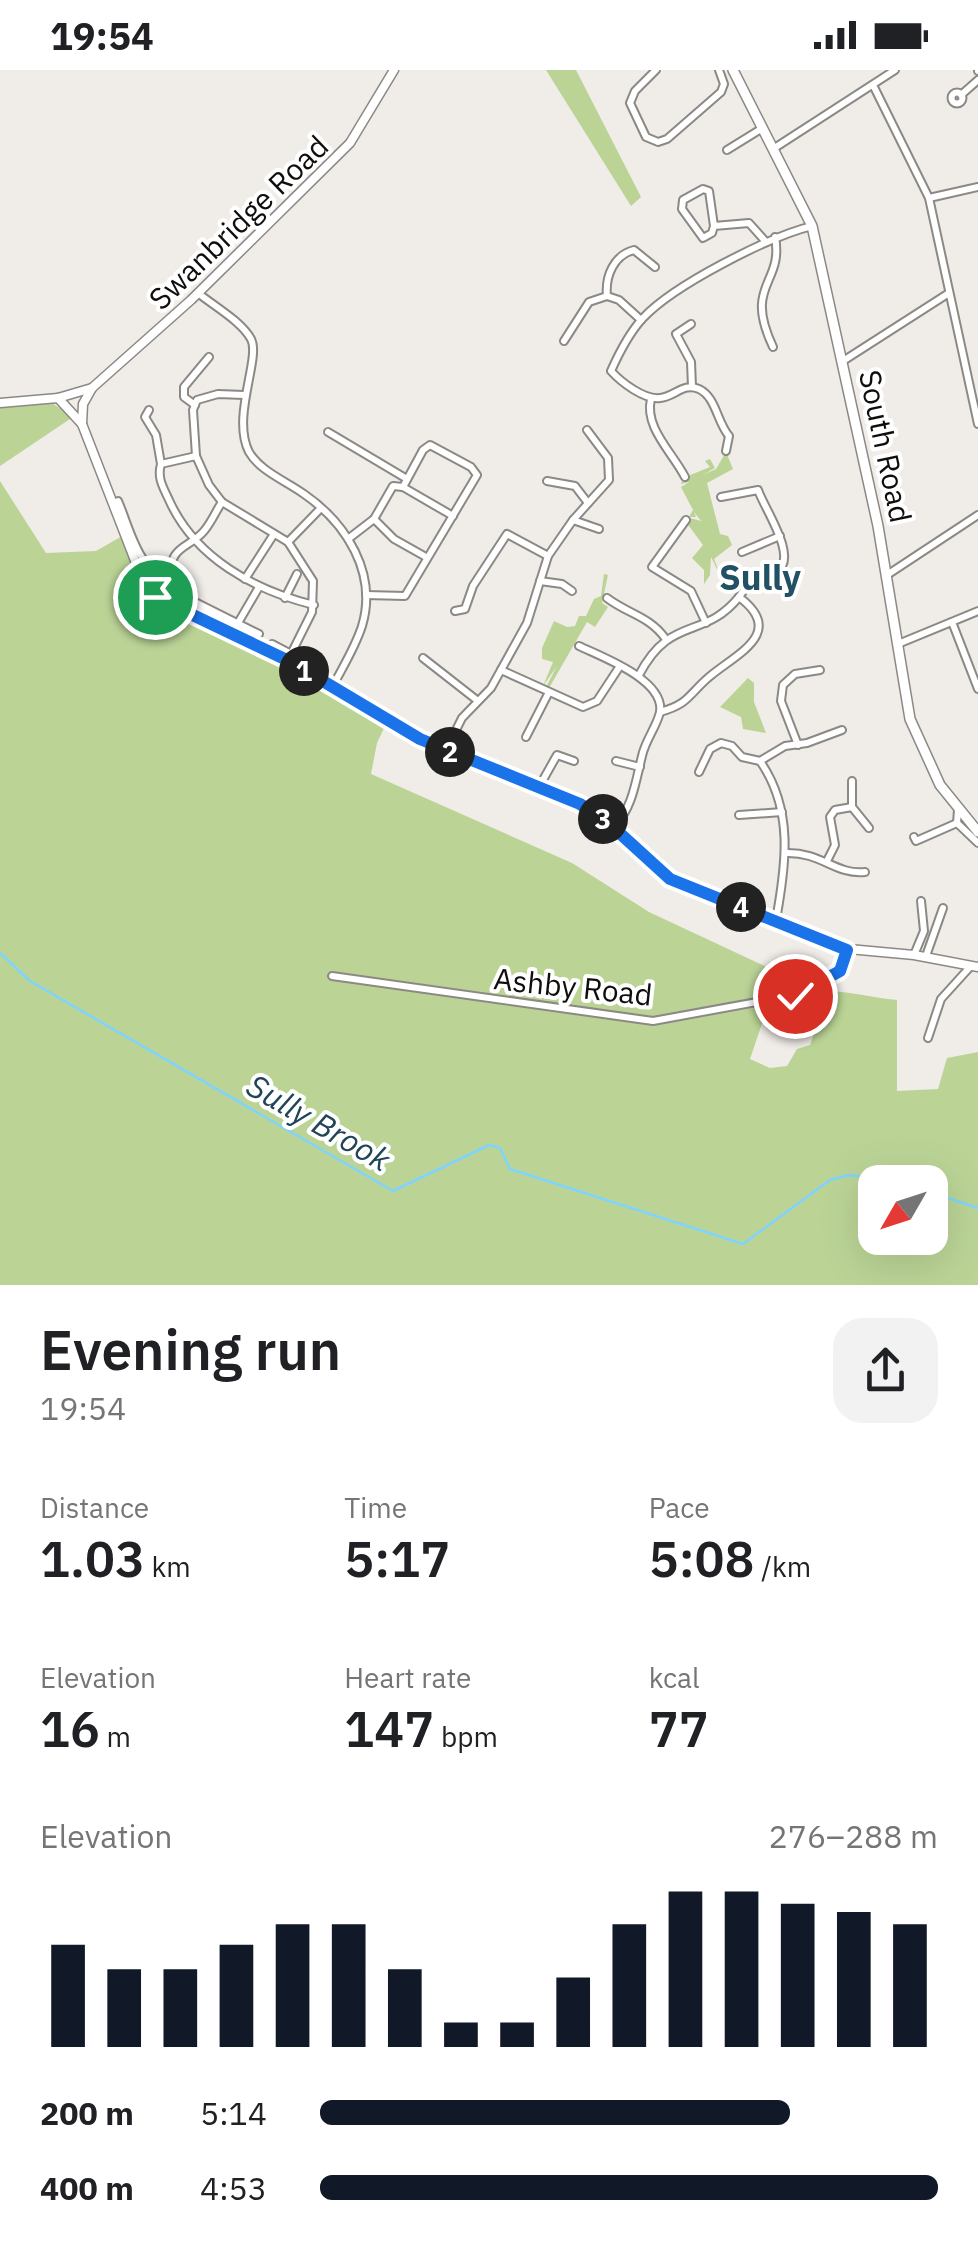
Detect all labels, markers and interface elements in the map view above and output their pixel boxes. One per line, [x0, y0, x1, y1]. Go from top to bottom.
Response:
text: 19:54 [50, 11, 154, 60]
street label: Swanbridge Road [140, 126, 336, 318]
street label: South Road [851, 366, 921, 526]
district label: Sully [719, 554, 801, 600]
pin [113, 555, 198, 640]
icon: arrive [128, 570, 183, 625]
pin: 1 [279, 646, 329, 696]
text: 1 [296, 652, 312, 689]
pin: 2 [425, 727, 475, 777]
text: 2 [442, 733, 458, 770]
pin: 3 [578, 794, 628, 844]
text: 3 [595, 800, 611, 837]
pin: 4 [716, 882, 766, 932]
text: 4 [733, 888, 749, 925]
pin [753, 954, 838, 1039]
street label: Ashby Road [492, 958, 654, 1014]
icon: check [768, 969, 823, 1024]
water label: Sully Brook [239, 1064, 400, 1181]
north arrow [858, 1165, 948, 1255]
map controls [858, 1165, 948, 1255]
text: Evening run [40, 1314, 341, 1385]
button: share [833, 1318, 938, 1423]
text: 19:54 [40, 1387, 126, 1429]
text: Distance [40, 1489, 149, 1526]
text: Time [344, 1489, 407, 1526]
text: Pace [649, 1489, 710, 1526]
text: 1.03 [40, 1526, 145, 1591]
text: 5:17 [344, 1526, 450, 1591]
text: 5:08 [649, 1526, 755, 1591]
text: km [145, 1548, 191, 1585]
text: /km [755, 1548, 811, 1585]
text: Elevation [40, 1659, 156, 1696]
text: Heart rate [344, 1659, 471, 1696]
text: kcal [649, 1659, 700, 1696]
text: 16 [40, 1696, 100, 1761]
text: 147 [344, 1696, 434, 1761]
text: 77 [649, 1696, 709, 1761]
text: m [100, 1718, 131, 1755]
text: bpm [434, 1718, 498, 1755]
text: Elevation [40, 1815, 173, 1857]
text: 276–288 m [768, 1815, 938, 1857]
text: 200 m [40, 2092, 134, 2134]
text: 5:14 [200, 2092, 267, 2134]
text: 400 m [40, 2167, 134, 2209]
text: 4:53 [200, 2167, 267, 2209]

